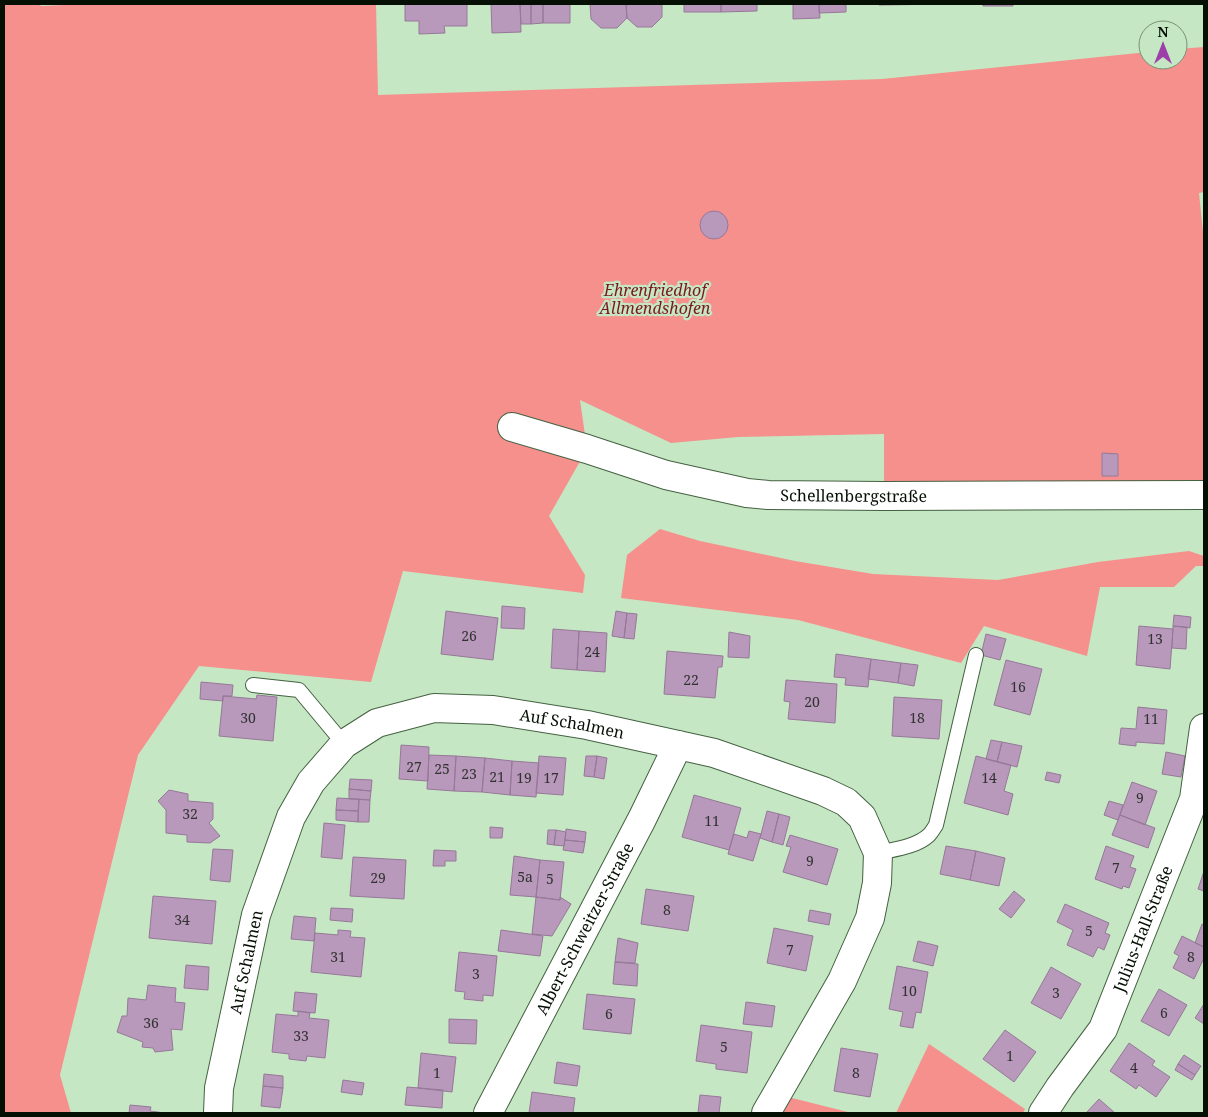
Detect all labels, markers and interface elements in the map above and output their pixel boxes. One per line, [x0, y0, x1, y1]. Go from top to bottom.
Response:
north arrow [1138, 20, 1188, 70]
text: N [1157, 22, 1169, 41]
park label: Ehrenfriedhof Allmendshofen [599, 279, 711, 319]
street label: Schellenbergstraße [780, 484, 927, 507]
house number: 26 [461, 626, 477, 645]
house number: 13 [1147, 629, 1163, 648]
house number: 24 [584, 642, 600, 661]
house number: 22 [683, 670, 699, 689]
house number: 16 [1010, 677, 1026, 696]
house number: 20 [804, 692, 820, 711]
street label: Auf Schalmen [518, 703, 627, 744]
house number: 30 [240, 708, 256, 727]
house number: 18 [909, 708, 925, 727]
house number: 11 [1143, 709, 1159, 728]
house number: 27 [406, 757, 422, 776]
house number: 25 [434, 759, 450, 778]
house number: 23 [461, 764, 477, 783]
house number: 21 [489, 767, 505, 786]
house number: 19 [516, 768, 532, 787]
house number: 17 [543, 768, 559, 787]
house number: 14 [981, 768, 997, 787]
house number: 9 [1136, 788, 1144, 807]
house number: 32 [182, 804, 198, 823]
house number: 11 [704, 811, 720, 830]
street label: Albert-Schweitzer-Straße [530, 839, 639, 1019]
house number: 9 [806, 851, 814, 870]
house number: 7 [1112, 858, 1120, 877]
street label: Julius-Hall-Straße [1107, 862, 1178, 996]
house number: 5a [517, 867, 533, 886]
house number: 29 [370, 868, 386, 887]
house number: 5 [546, 869, 554, 888]
house number: 8 [663, 900, 671, 919]
street label: Auf Schalmen [224, 908, 268, 1016]
house number: 34 [174, 910, 190, 929]
house number: 5 [1085, 921, 1093, 940]
house number: 7 [786, 940, 794, 959]
house number: 31 [330, 947, 346, 966]
house number: 8 [1187, 947, 1195, 966]
house number: 3 [472, 964, 480, 983]
house number: 10 [901, 981, 917, 1000]
house number: 3 [1052, 983, 1060, 1002]
house number: 6 [1160, 1003, 1168, 1022]
house number: 6 [605, 1004, 613, 1023]
house number: 36 [143, 1013, 159, 1032]
house number: 33 [293, 1026, 309, 1045]
house number: 5 [720, 1037, 728, 1056]
house number: 1 [1006, 1046, 1014, 1065]
house number: 4 [1130, 1058, 1138, 1077]
house number: 1 [433, 1063, 441, 1082]
house number: 8 [852, 1063, 860, 1082]

